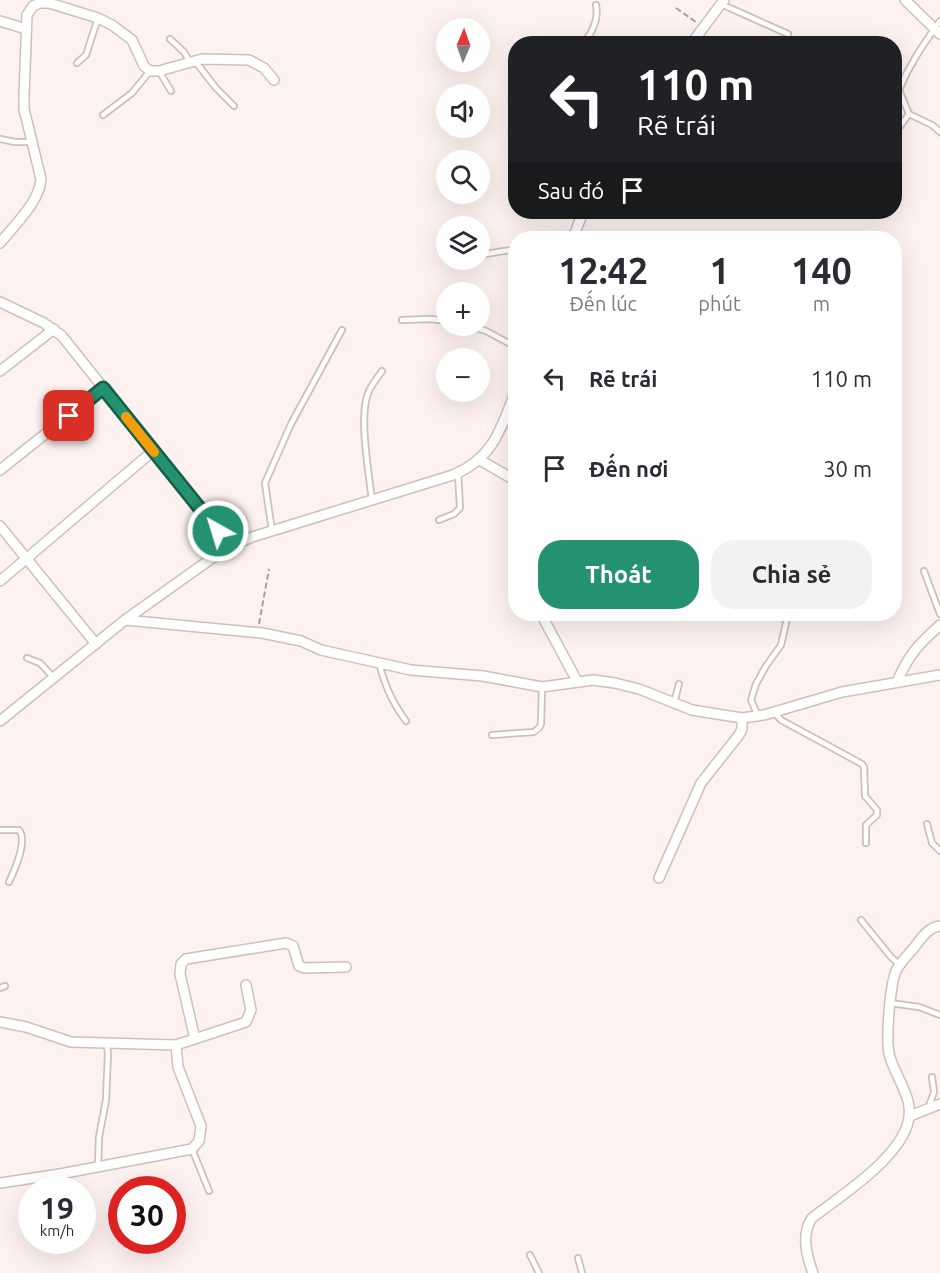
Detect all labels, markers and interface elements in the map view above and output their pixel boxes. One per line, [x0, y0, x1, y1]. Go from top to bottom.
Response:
north arrow [436, 18, 490, 72]
map controls [436, 18, 490, 402]
icon: left [538, 60, 616, 138]
text: 110 m [637, 61, 754, 108]
button: sound [436, 84, 490, 138]
text: Rẽ trái [637, 110, 716, 140]
button: search [436, 150, 490, 204]
icon: arrive [616, 174, 649, 207]
text: Sau đó [538, 178, 604, 203]
button: layers [436, 216, 490, 270]
text: 12:42 [558, 250, 648, 291]
text: 1 [709, 250, 730, 291]
text: 140 [791, 250, 852, 291]
button: + [436, 282, 490, 336]
text: Đến lúc [569, 292, 637, 315]
text: phút [698, 292, 741, 315]
text: m [813, 292, 830, 315]
button: − [436, 348, 490, 402]
icon: left [538, 362, 571, 395]
text: Rẽ trái [589, 366, 657, 391]
text: 110 m [811, 366, 872, 391]
pin [43, 390, 94, 441]
icon: arrive [52, 399, 85, 432]
icon: arrive [538, 452, 571, 485]
text: Đến nơi [589, 456, 668, 481]
text: 30 m [823, 456, 872, 481]
position arrow [186, 499, 250, 563]
button: Thoát [538, 540, 699, 609]
button: Chia sẻ [711, 540, 872, 609]
speed limit sign: 30 [108, 1176, 186, 1254]
text: 19 [40, 1191, 74, 1225]
text: km/h [40, 1222, 74, 1239]

